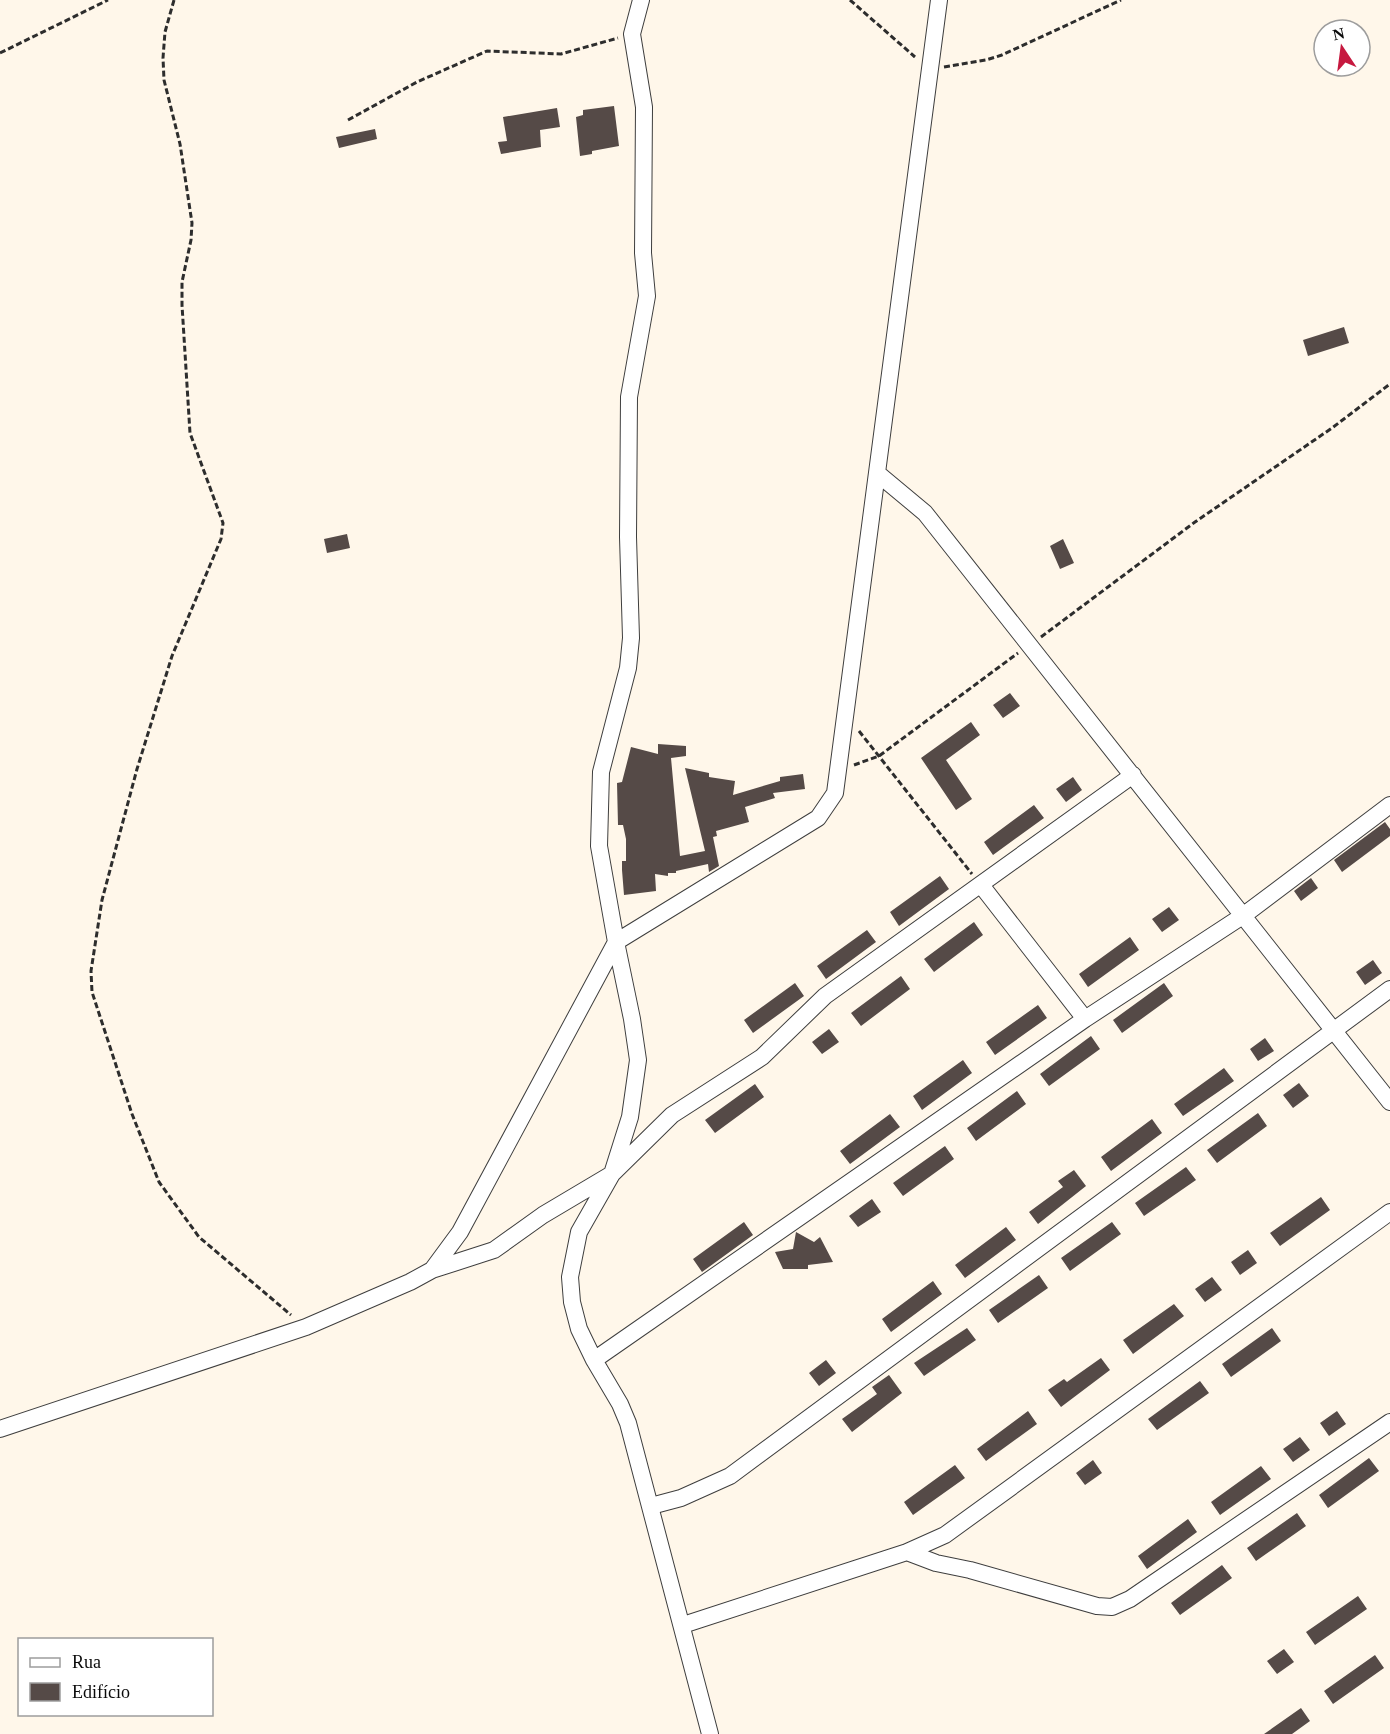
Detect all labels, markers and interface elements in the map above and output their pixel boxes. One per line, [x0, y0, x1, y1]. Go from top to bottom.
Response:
north arrow [1312, 18, 1372, 78]
text: N [1331, 24, 1347, 43]
legend [18, 1638, 213, 1716]
text: Rua [72, 1652, 101, 1672]
text: Edifício [72, 1682, 130, 1702]

